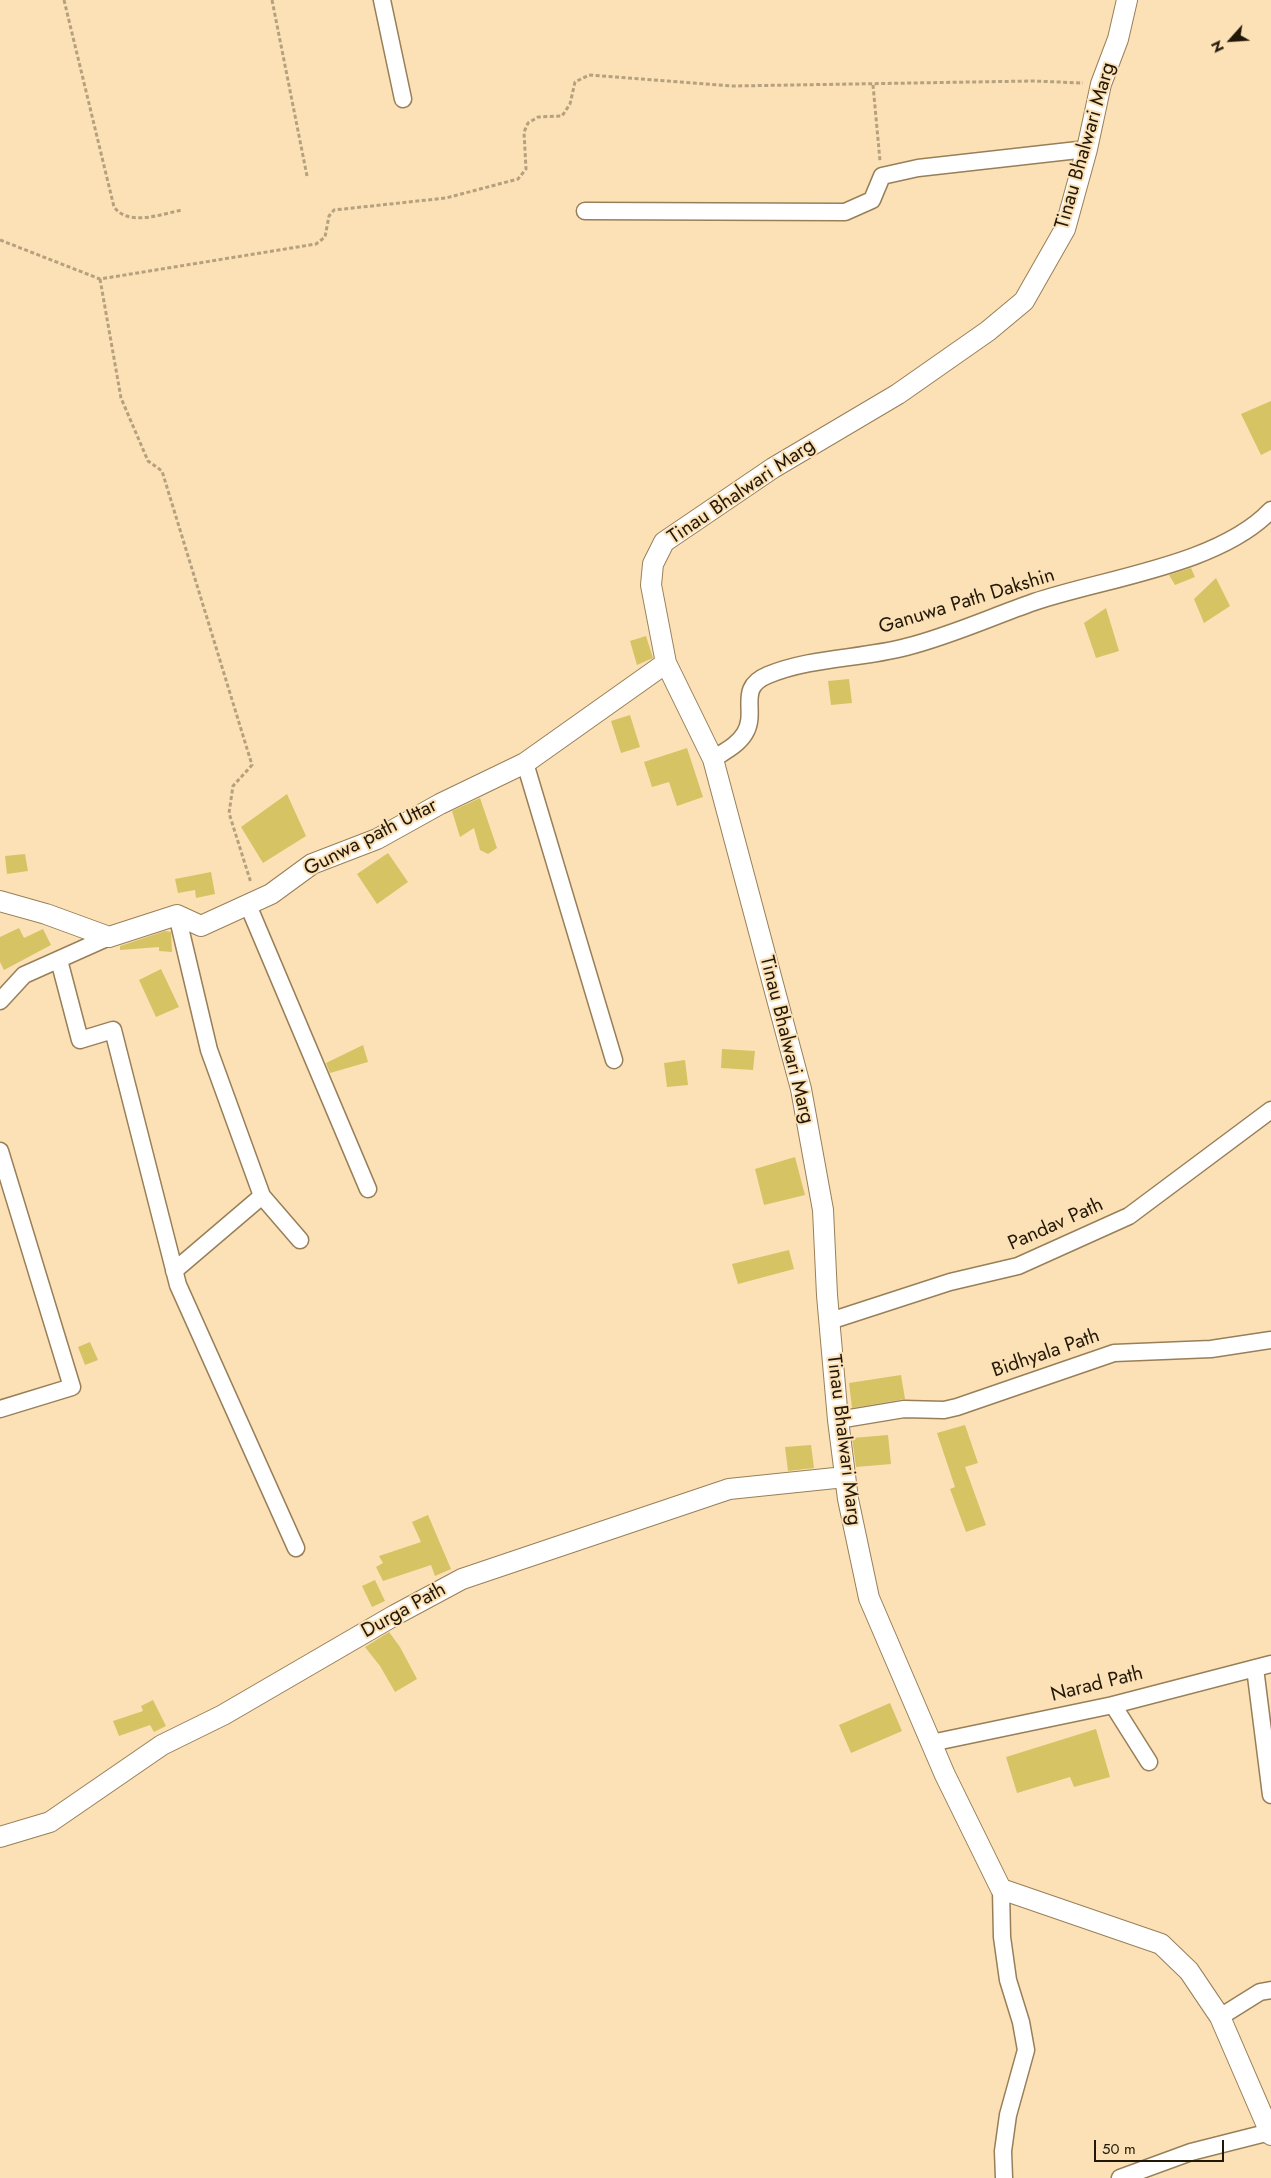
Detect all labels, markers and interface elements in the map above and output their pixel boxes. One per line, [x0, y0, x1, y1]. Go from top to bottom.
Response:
north arrow [1206, 15, 1256, 65]
text: N [1206, 37, 1229, 56]
street label: Tinau Bhalwari Marg [1051, 60, 1121, 232]
street label: Tinau Bhalwari Marg [664, 434, 820, 550]
street label: Ganuwa Path Dakshin [876, 564, 1058, 640]
street label: Gunwa path Uttar [300, 794, 442, 882]
street label: Tinau Bhalwari Marg [754, 954, 818, 1126]
street label: Pandav Path [1005, 1193, 1107, 1257]
street label: Bidhyala Path [989, 1324, 1103, 1384]
street label: Tinau Bhalwari Marg [821, 1353, 865, 1527]
street label: Durga Path [358, 1578, 450, 1644]
street label: Narad Path [1048, 1662, 1146, 1708]
scale bar [1096, 2130, 1226, 2162]
text: 50 m [1102, 2138, 1136, 2160]

